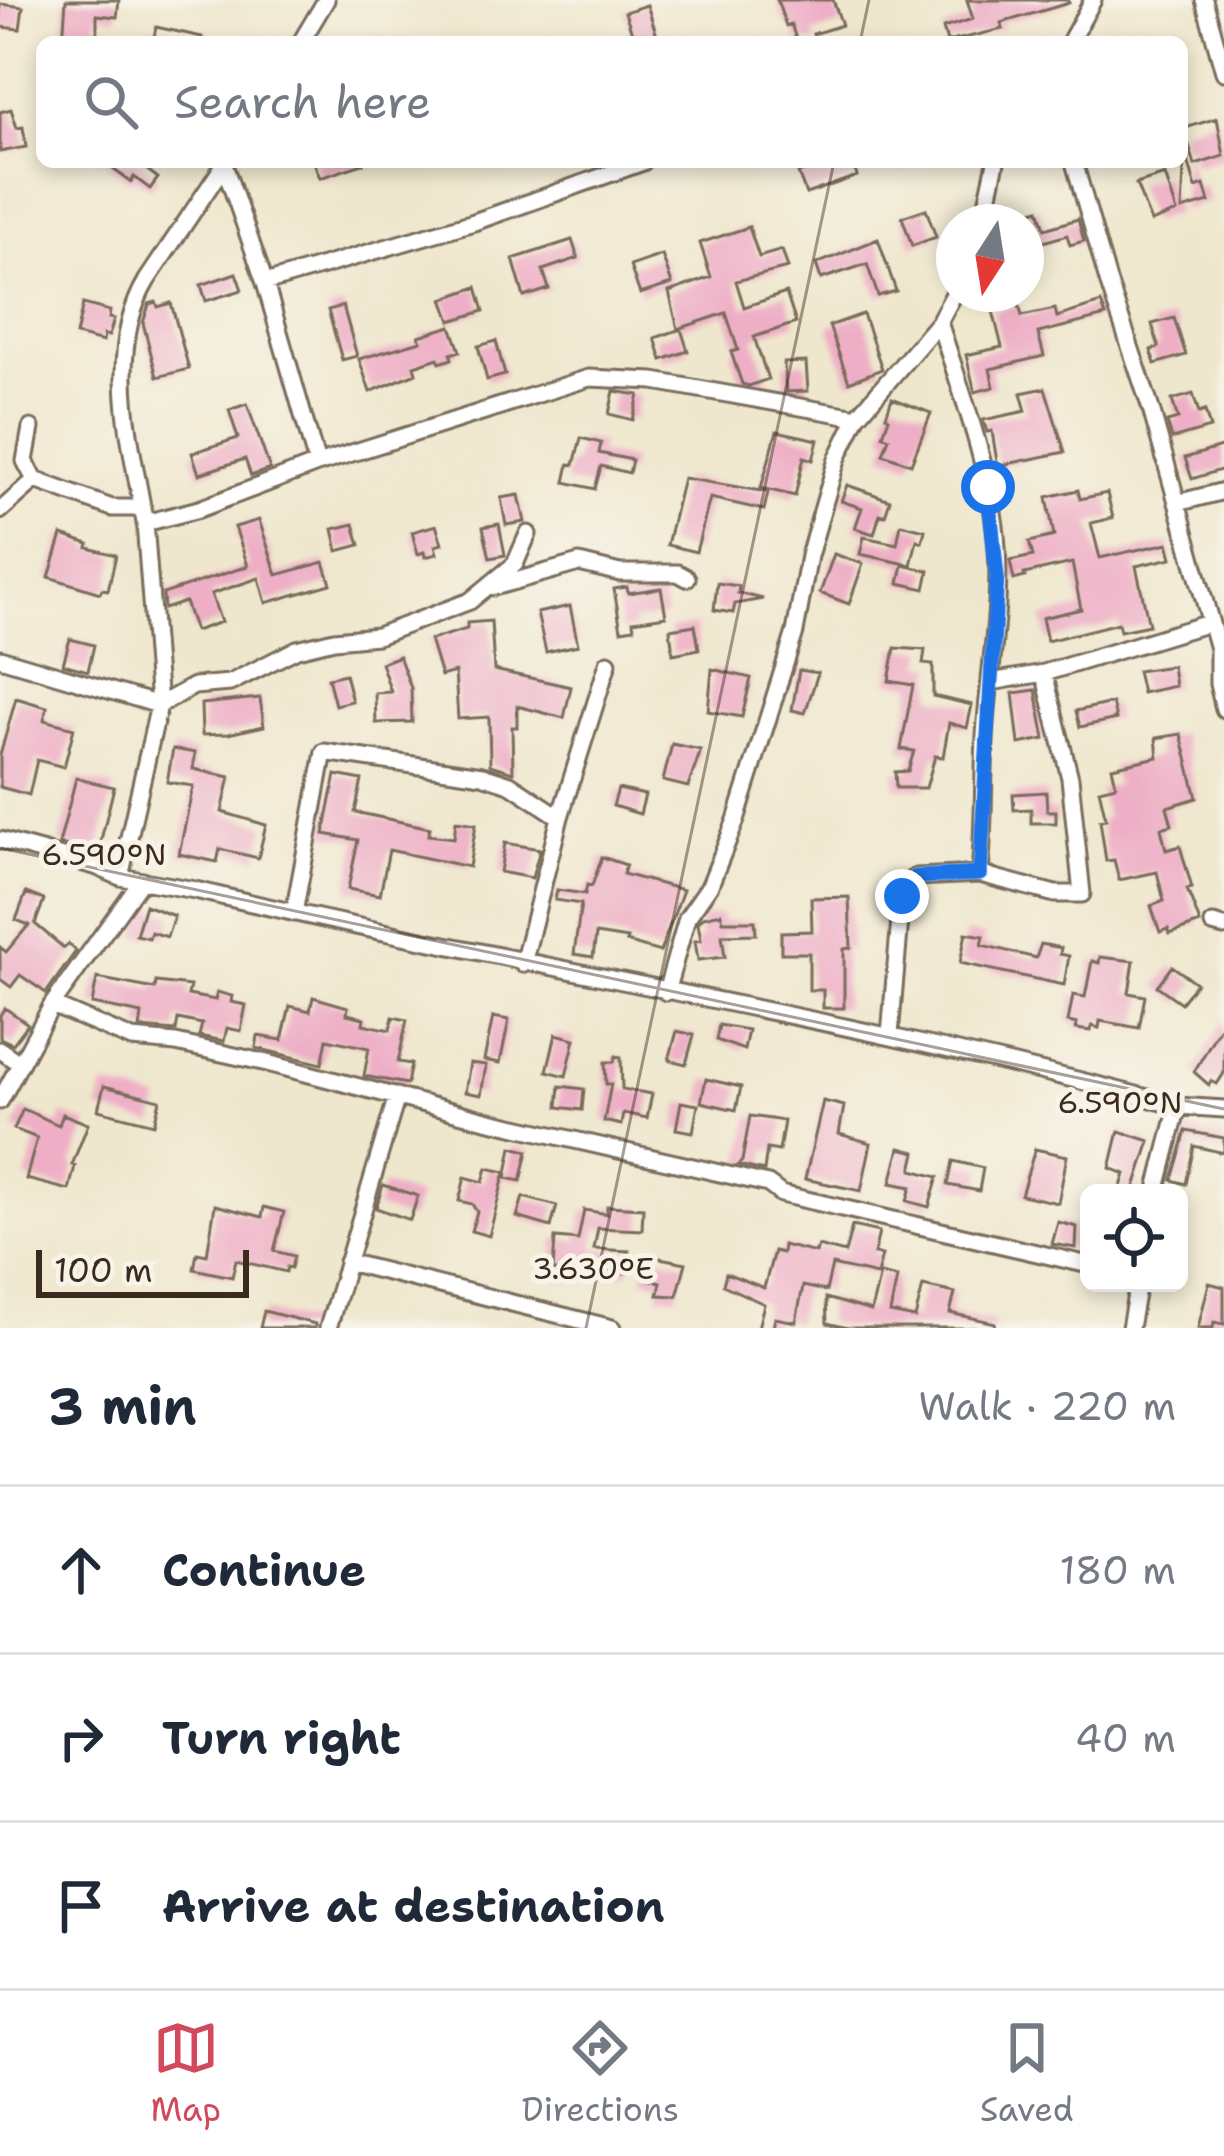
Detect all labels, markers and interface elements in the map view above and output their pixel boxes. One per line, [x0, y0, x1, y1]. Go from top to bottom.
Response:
search box [36, 36, 1188, 168]
icon: search [78, 69, 144, 135]
text: Search here [174, 72, 431, 132]
north arrow [936, 204, 1044, 312]
route start [961, 460, 1015, 514]
text: 6.590°N [42, 834, 166, 875]
route end [875, 869, 929, 923]
text: 6.590°N [1058, 1082, 1182, 1123]
map controls [1080, 1184, 1188, 1292]
button: locate [1080, 1184, 1188, 1292]
scale bar [36, 1244, 249, 1297]
text: 100 m [54, 1248, 153, 1293]
text: 3.630°E [532, 1248, 654, 1289]
text: 3 min [48, 1372, 197, 1440]
text: Walk · 220 m [919, 1380, 1176, 1432]
icon: ahead [48, 1537, 114, 1603]
text: Continue [162, 1540, 366, 1600]
text: 180 m [1060, 1544, 1176, 1596]
icon: right [48, 1705, 114, 1771]
text: Turn right [162, 1708, 401, 1768]
text: 40 m [1075, 1712, 1176, 1764]
icon: arrive [48, 1873, 114, 1939]
text: Arrive at destination [162, 1876, 665, 1936]
tab: Map [150, 2015, 221, 2132]
tab: Directions [522, 2015, 679, 2132]
tab: Saved [980, 2015, 1074, 2132]

